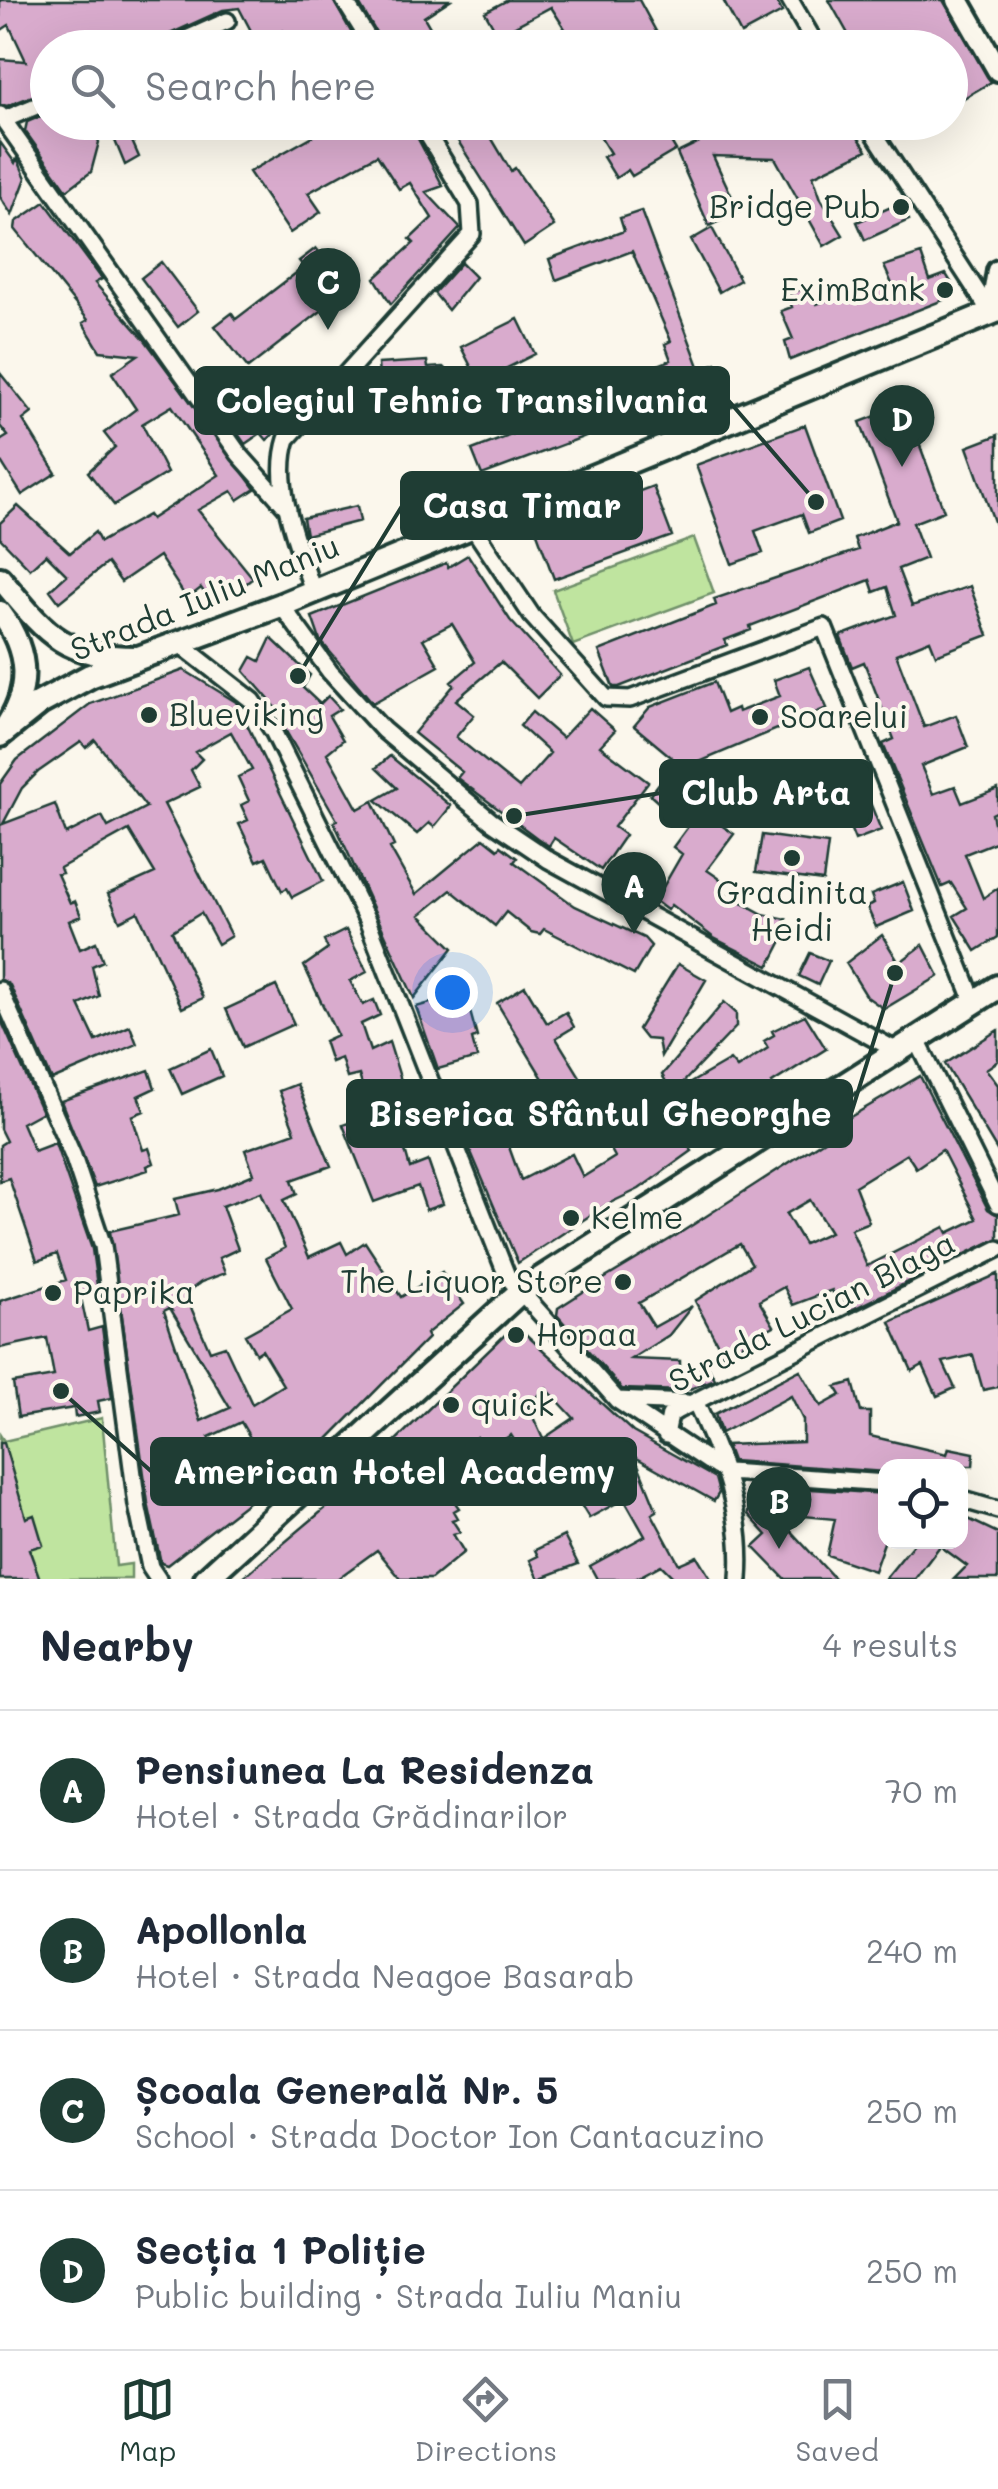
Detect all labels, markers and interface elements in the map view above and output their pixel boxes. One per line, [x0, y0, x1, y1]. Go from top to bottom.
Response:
search box [30, 30, 968, 140]
icon: search [65, 58, 120, 113]
text: Search here [145, 60, 376, 110]
place label: Bridge Pub [709, 184, 881, 226]
marker: Bridge Pub [890, 196, 912, 218]
pin: C [296, 248, 360, 330]
place label: EximBank [781, 267, 925, 309]
marker: EximBank [934, 279, 956, 301]
callout: Colegiul Tehnic Transilvania [196, 368, 728, 433]
text: Colegiul Tehnic Transilvania [216, 376, 708, 422]
pin: D [870, 384, 934, 467]
callout: Casa Timar [402, 473, 641, 538]
text: Casa Timar [422, 481, 622, 527]
street label: Strada Iuliu Maniu [64, 523, 345, 669]
place label: Blueviking [169, 692, 324, 734]
place label: Soarelui [780, 694, 908, 736]
marker: Blueviking [138, 704, 160, 726]
marker: Soarelui [749, 706, 771, 728]
callout: Club Arta [661, 761, 871, 826]
text: Club Arta [681, 768, 851, 814]
marker: Gradinita Heidi [781, 847, 803, 869]
pin: A [602, 852, 666, 934]
place label: Gradinita Heidi [716, 870, 868, 949]
your location [427, 967, 478, 1018]
callout: Biserica Sfântul Gheorghe [348, 1081, 851, 1146]
text: Biserica Sfântul Gheorghe [368, 1089, 832, 1135]
place label: Kelme [591, 1195, 684, 1237]
marker: Kelme [560, 1207, 582, 1229]
street label: Strada Lucian Blaga [661, 1220, 961, 1401]
place label: The Liquor Store [340, 1259, 603, 1301]
place label: Paprika [73, 1270, 195, 1312]
marker: The Liquor Store [612, 1271, 634, 1293]
marker: Paprika [42, 1282, 64, 1304]
place label: Hopaa [536, 1312, 637, 1354]
marker: Hopaa [505, 1324, 527, 1346]
place label: quick [471, 1382, 555, 1424]
marker: quick [440, 1394, 462, 1416]
callout: American Hotel Academy [152, 1439, 635, 1504]
text: American Hotel Academy [173, 1447, 615, 1493]
map controls [878, 1459, 968, 1549]
button: locate [878, 1459, 968, 1549]
pin: B [746, 1466, 812, 1549]
text: Nearby [40, 1617, 194, 1672]
text: 4 results [822, 1623, 958, 1665]
text: Pensiunea La Residenza [135, 1744, 594, 1794]
text: A [61, 1769, 84, 1811]
text: 70 m [885, 1769, 958, 1811]
text: Hotel · Strada Grădinarilor [135, 1794, 568, 1836]
text: Apollonla [135, 1904, 307, 1954]
text: B [62, 1929, 83, 1971]
text: 240 m [866, 1929, 958, 1971]
text: Hotel · Strada Neagoe Basarab [135, 1954, 634, 1996]
text: Școala Generală Nr. 5 [135, 2064, 558, 2114]
text: C [61, 2089, 84, 2131]
text: 250 m [866, 2089, 958, 2131]
text: School · Strada Doctor Ion Cantacuzino [135, 2114, 764, 2156]
text: Secția 1 Poliție [135, 2224, 426, 2274]
text: D [61, 2249, 84, 2291]
text: 250 m [866, 2249, 958, 2291]
text: Public building · Strada Iuliu Maniu [135, 2274, 682, 2316]
tab: Map [119, 2372, 176, 2468]
tab: Directions [415, 2372, 557, 2468]
tab: Saved [796, 2372, 879, 2468]

